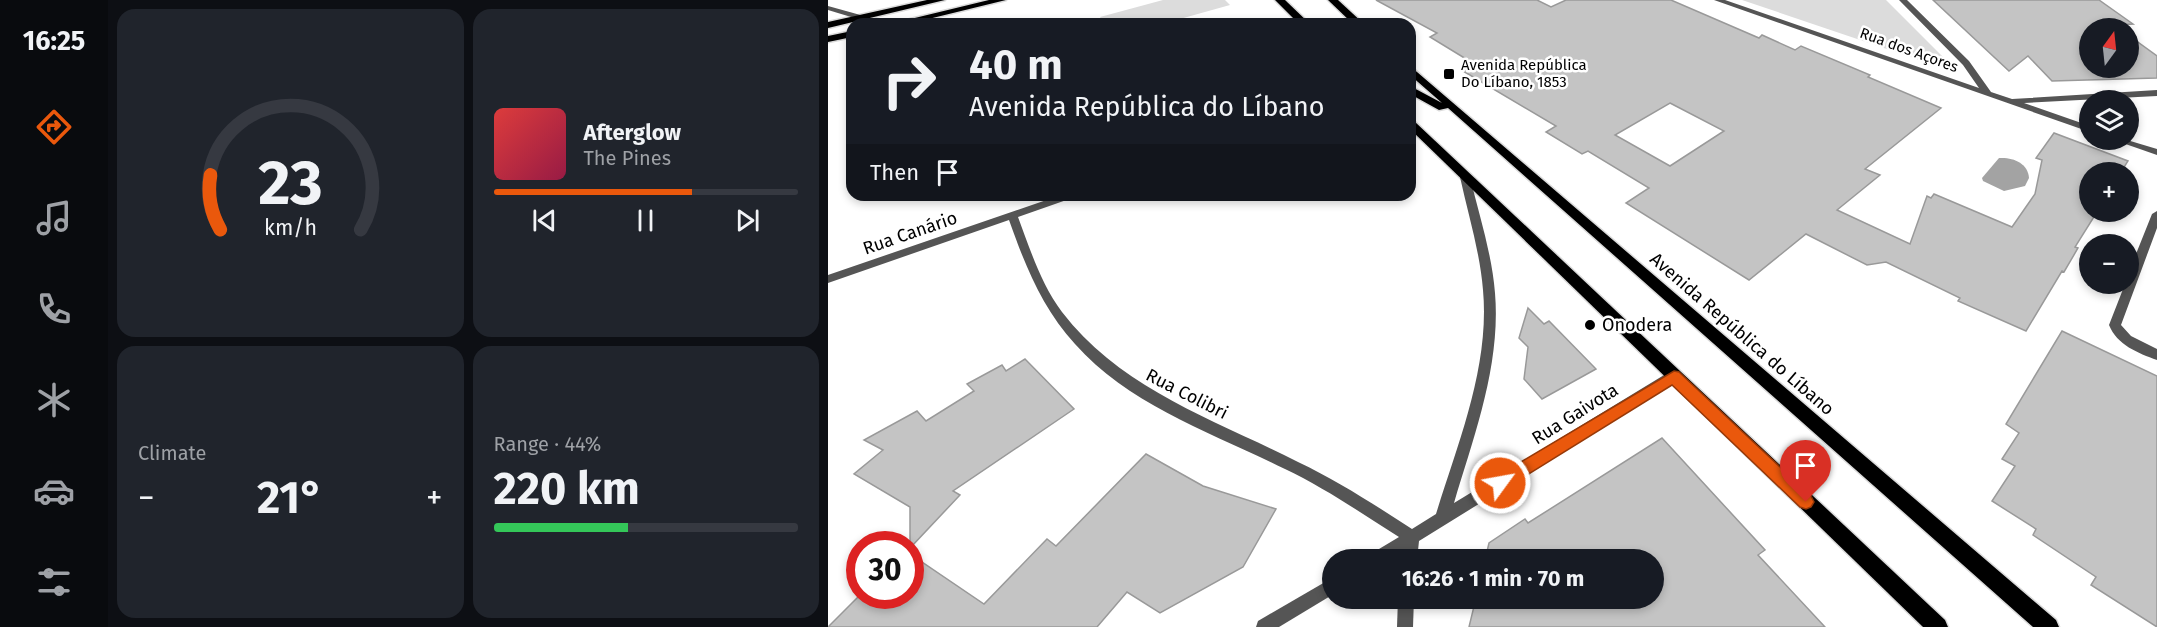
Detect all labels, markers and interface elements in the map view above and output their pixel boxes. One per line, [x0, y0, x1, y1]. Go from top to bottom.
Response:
north arrow [2079, 18, 2139, 78]
map controls [2079, 18, 2139, 294]
street label: Rua dos Açores [1857, 24, 1961, 76]
text: 16:25 [23, 25, 85, 57]
text: 40 m [969, 40, 1063, 90]
icon: right [870, 42, 948, 120]
place label: Avenida República Do Líbano, 1853 [1461, 56, 1587, 91]
marker: Avenida República Do Líbano, 1853 [1442, 67, 1456, 81]
button: layers [2079, 90, 2139, 150]
text: Avenida República do Líbano [969, 91, 1324, 123]
icon: directions [33, 106, 75, 148]
text: Afterglow [584, 119, 681, 146]
text: 23 [258, 146, 322, 221]
text: The Pines [584, 146, 671, 170]
icon: arrive [931, 156, 964, 189]
text: Then [870, 159, 919, 186]
button: + [2079, 162, 2139, 222]
icon: music [33, 197, 75, 239]
icon: previous [528, 204, 561, 237]
icon: pause [629, 204, 662, 237]
icon: next [731, 204, 764, 237]
street label: Rua Canário [860, 207, 960, 259]
text: km/h [264, 215, 317, 241]
button: − [2079, 234, 2139, 294]
street label: Avenida República do Líbano [1645, 248, 1839, 420]
icon: phone [33, 288, 75, 330]
place label: Onodera [1602, 314, 1672, 336]
marker: Onodera [1583, 318, 1597, 332]
street label: Rua Colibri [1142, 364, 1232, 424]
icon: climate [33, 379, 75, 421]
street label: Rua Gaivota [1528, 379, 1622, 449]
text: Range · 44% [494, 432, 601, 456]
pin [1780, 440, 1831, 502]
text: Climate [138, 441, 206, 465]
icon: arrive [1789, 449, 1822, 482]
position arrow [1468, 451, 1532, 515]
text: 220 km [494, 462, 640, 516]
icon: car [33, 470, 75, 512]
text: 21° [257, 471, 324, 525]
text: − [138, 478, 155, 518]
text: + [426, 478, 442, 518]
speed limit sign: 30 [846, 531, 924, 609]
icon: filters [33, 561, 75, 603]
text: 16:26 · 1 min · 70 m [1402, 565, 1584, 592]

